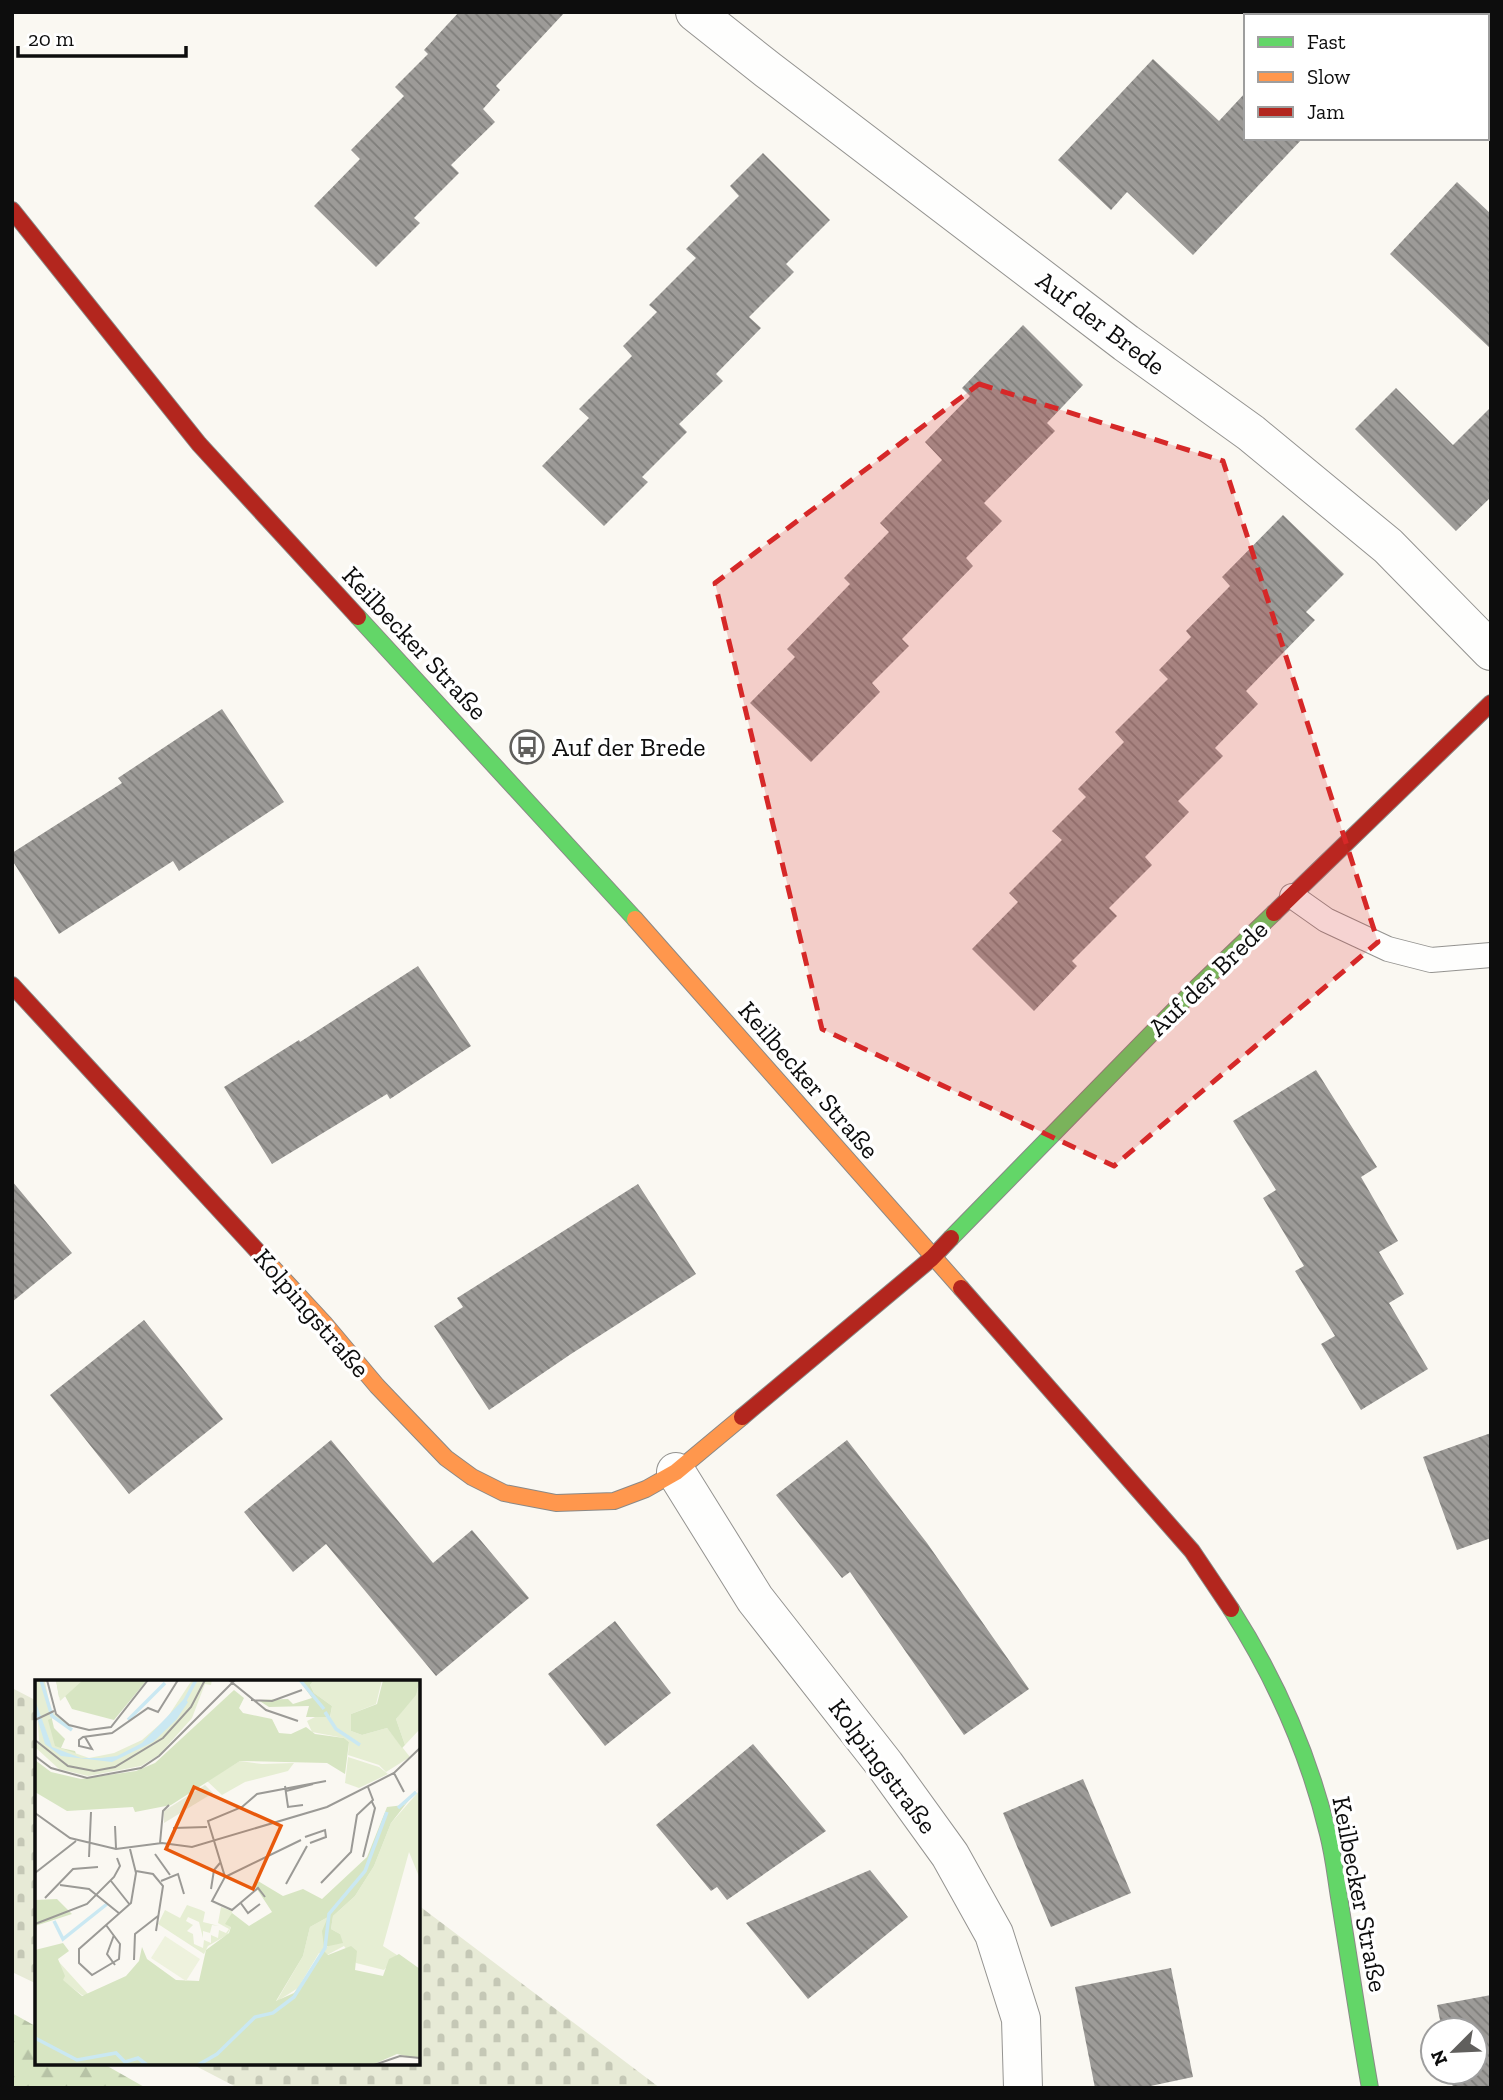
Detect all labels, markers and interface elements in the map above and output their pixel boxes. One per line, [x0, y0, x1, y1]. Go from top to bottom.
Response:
scale bar [18, 14, 186, 58]
legend [1244, 14, 1489, 140]
text: 20 m [28, 26, 74, 51]
text: Fast [1307, 29, 1346, 54]
text: Slow [1307, 64, 1350, 89]
text: Jam [1307, 99, 1344, 124]
street label: Auf der Brede [1030, 264, 1172, 382]
street label: Keilbecker Straße [336, 559, 494, 727]
bus stop icon: Auf der Brede [508, 728, 546, 766]
place label: Auf der Brede [552, 731, 705, 763]
street label: Auf der Brede [1142, 913, 1274, 1043]
street label: Keilbecker Straße [732, 995, 886, 1165]
street label: Kolpingstraße [247, 1242, 377, 1384]
inset map [35, 1680, 420, 2065]
street label: Kolpingstraße [822, 1692, 944, 1840]
street label: Keilbecker Straße [1325, 1793, 1395, 1995]
north arrow [1419, 2016, 1489, 2086]
text: N [1425, 2046, 1452, 2069]

